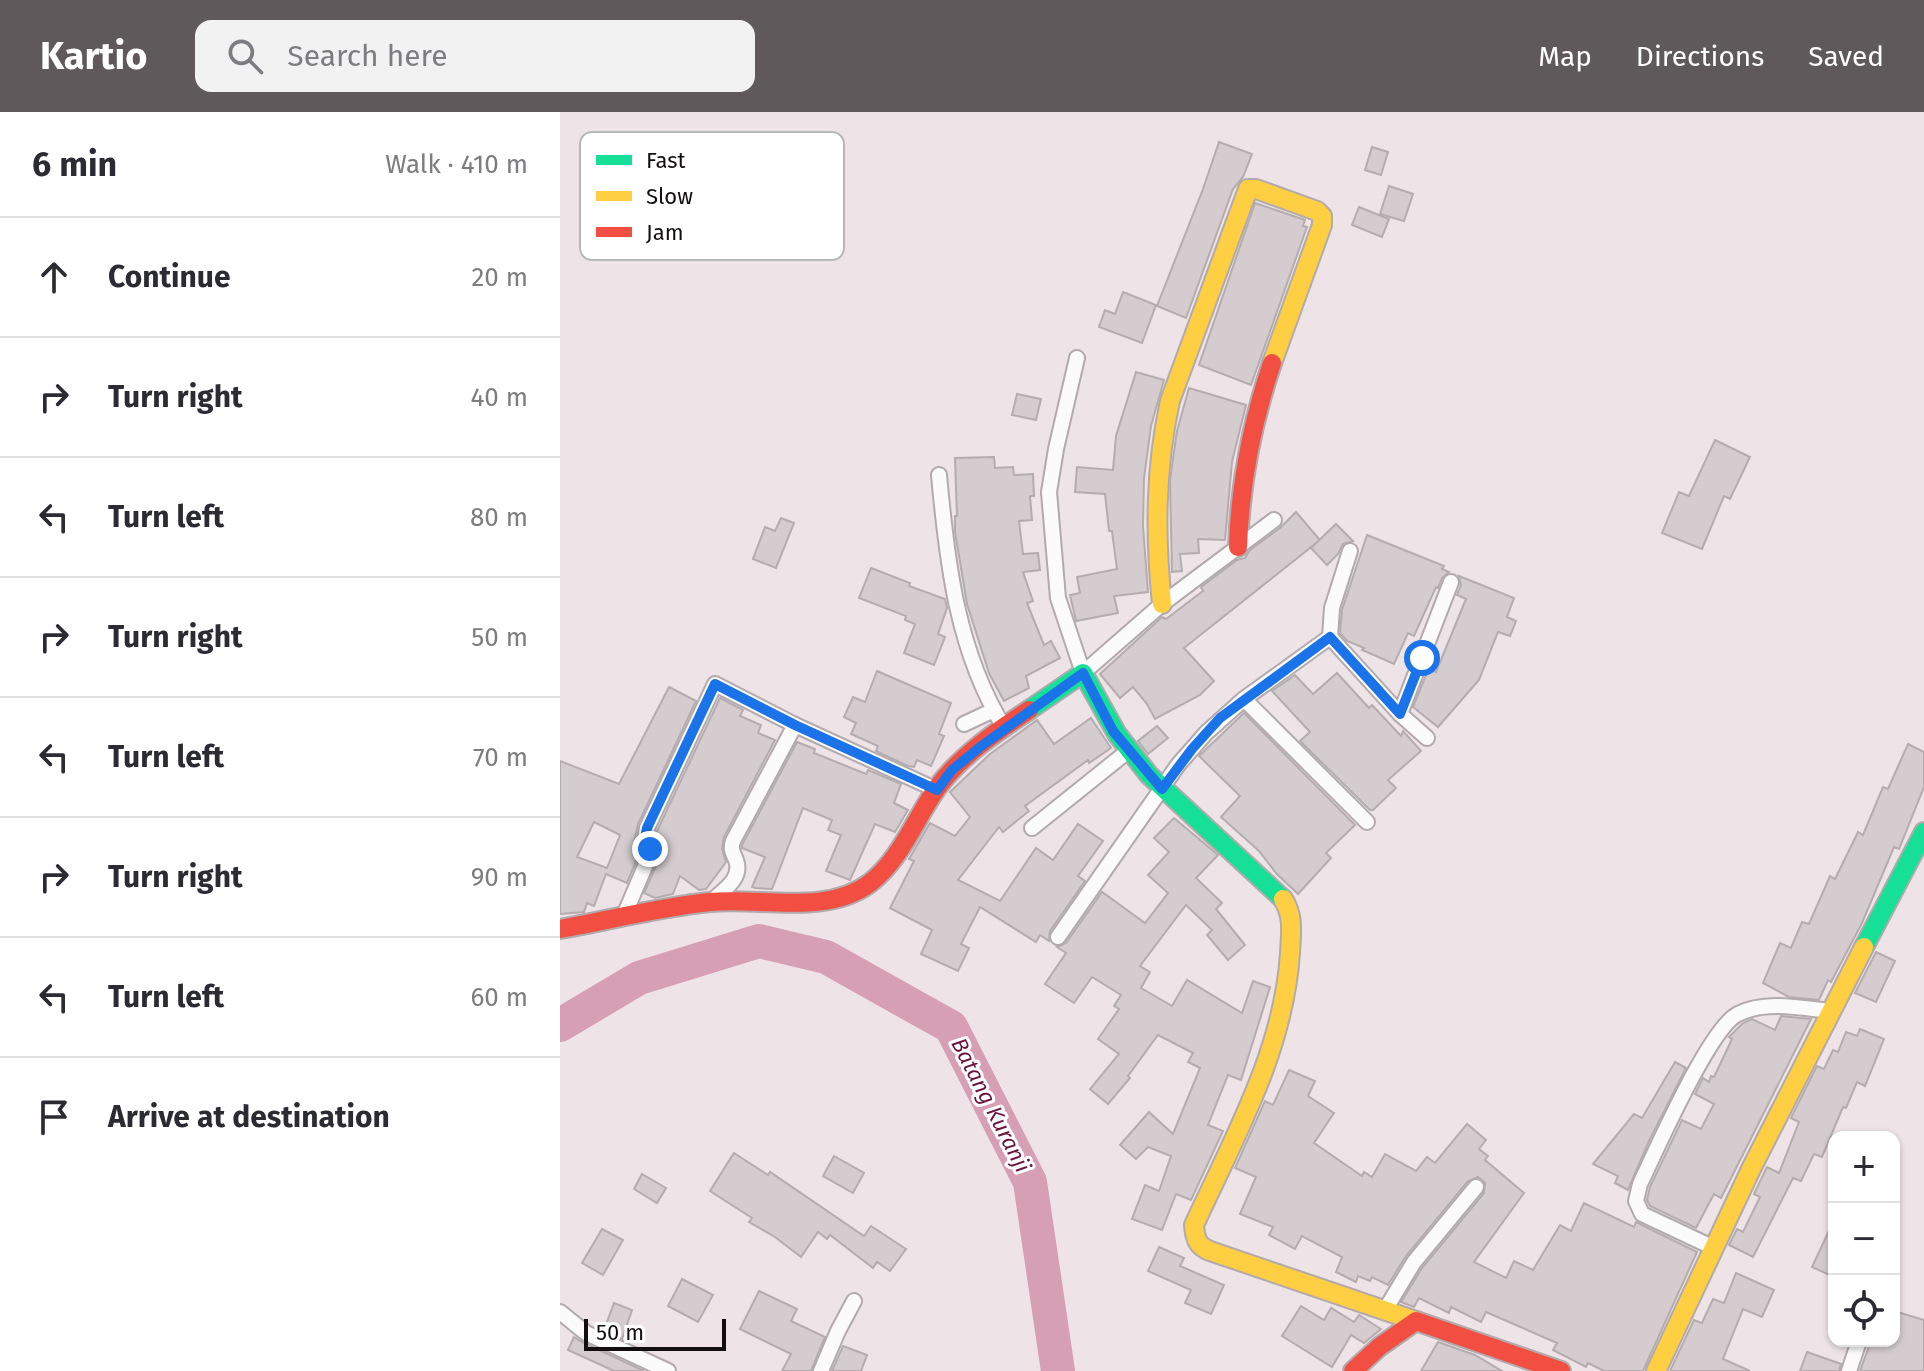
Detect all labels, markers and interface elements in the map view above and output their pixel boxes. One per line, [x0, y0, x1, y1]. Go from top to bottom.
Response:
search box [195, 20, 755, 92]
text: Kartio [40, 33, 147, 79]
icon: search [223, 34, 267, 78]
text: Search here [287, 38, 448, 74]
text: Map [1538, 40, 1592, 73]
text: Directions [1636, 40, 1764, 73]
text: Saved [1808, 40, 1884, 73]
legend [580, 132, 844, 260]
text: 6 min [32, 144, 117, 185]
text: Fast [646, 147, 686, 174]
text: Walk · 410 m [385, 149, 528, 180]
text: Slow [646, 183, 693, 210]
text: Jam [646, 219, 684, 246]
icon: ahead [32, 255, 76, 299]
text: Continue [108, 259, 231, 295]
text: 20 m [471, 262, 528, 293]
icon: right [32, 375, 76, 419]
text: Turn right [108, 379, 243, 415]
text: 40 m [470, 382, 528, 413]
icon: left [32, 495, 76, 539]
text: Turn left [108, 499, 224, 535]
text: 80 m [470, 502, 528, 533]
icon: right [32, 615, 76, 659]
text: Turn right [108, 619, 243, 655]
text: 50 m [471, 622, 528, 653]
route start [1404, 640, 1440, 676]
icon: left [32, 735, 76, 779]
text: Turn left [108, 739, 224, 775]
text: 70 m [473, 742, 528, 773]
route end [632, 831, 668, 867]
icon: right [32, 855, 76, 899]
text: Turn right [108, 859, 243, 895]
text: 90 m [471, 862, 528, 893]
icon: left [32, 975, 76, 1019]
text: Turn left [108, 979, 224, 1015]
text: 60 m [470, 982, 528, 1013]
water label: Batang Kuranji [946, 1033, 1036, 1177]
icon: arrive [32, 1095, 76, 1139]
text: Arrive at destination [108, 1099, 390, 1135]
map controls [1828, 1131, 1900, 1347]
button: + [1828, 1131, 1900, 1203]
button: − [1828, 1203, 1900, 1275]
button: locate [1828, 1275, 1900, 1347]
scale bar [584, 1315, 726, 1351]
text: 50 m [596, 1319, 644, 1346]

